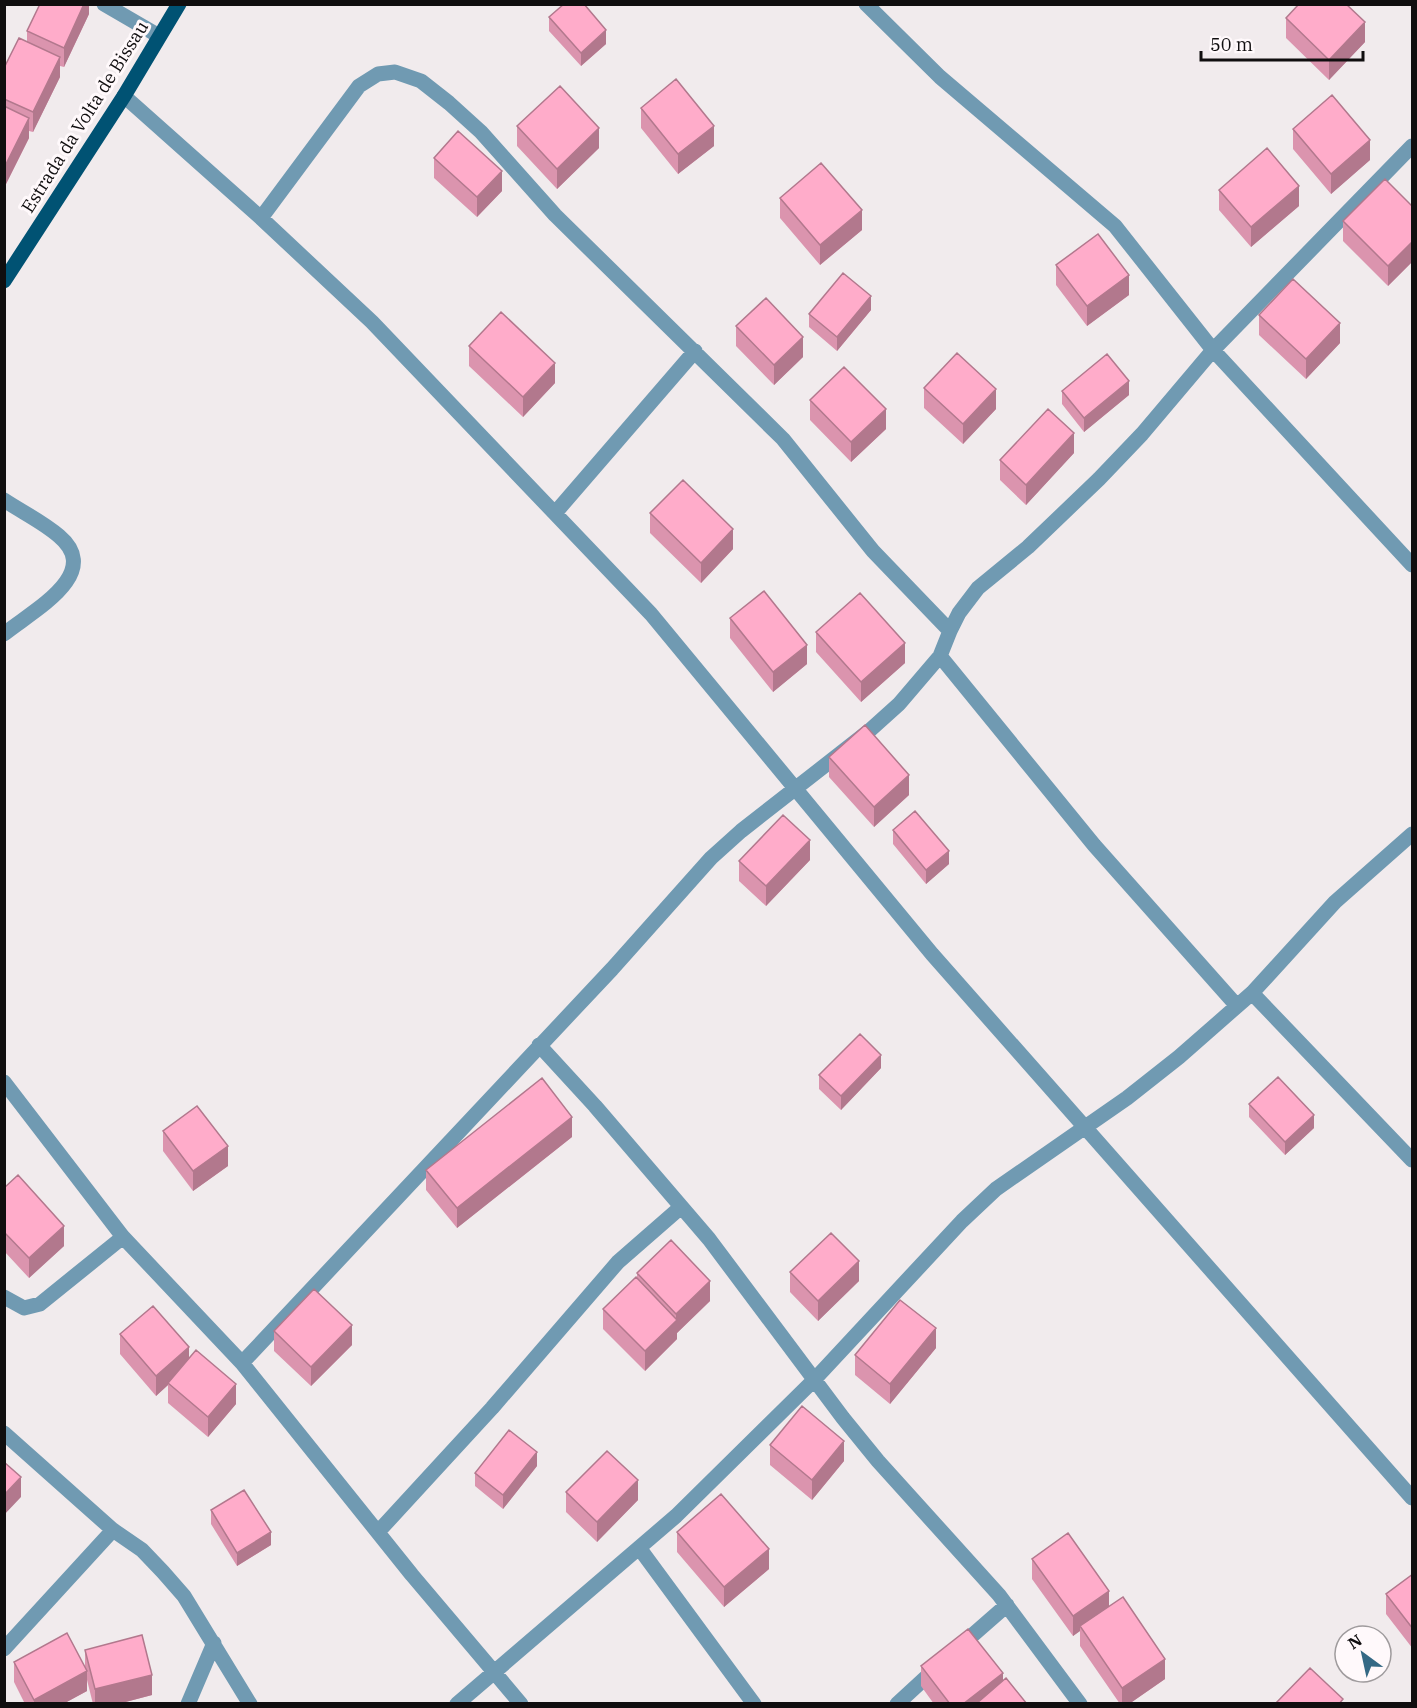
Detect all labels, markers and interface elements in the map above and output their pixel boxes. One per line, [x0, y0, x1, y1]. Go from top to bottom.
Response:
street label: Estrada da Volta de Bissau [16, 17, 153, 217]
scale bar [1201, 24, 1363, 62]
text: 50 m [1210, 33, 1253, 56]
north arrow [1333, 1624, 1393, 1684]
text: N [1344, 1630, 1366, 1653]

